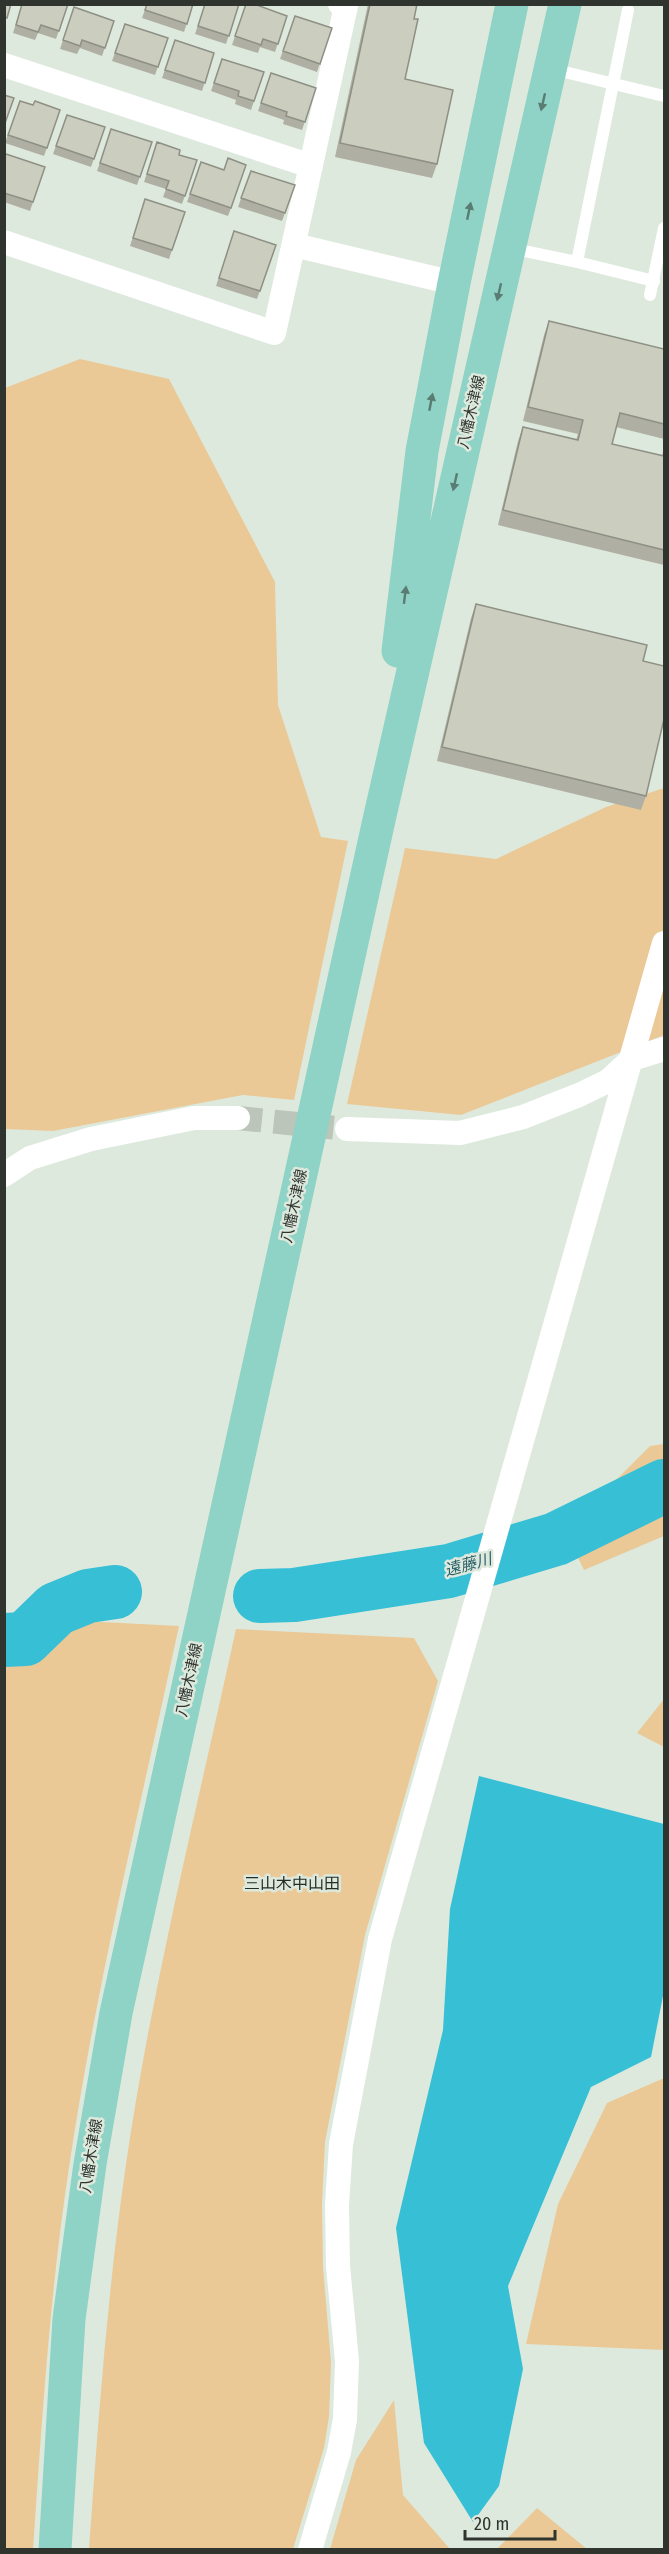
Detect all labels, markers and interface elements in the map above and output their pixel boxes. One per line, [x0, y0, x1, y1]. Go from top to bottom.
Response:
one-way arrow [538, 93, 547, 112]
one-way arrow [465, 201, 474, 220]
one-way arrow [494, 283, 503, 302]
street label: 八幡木津線 [454, 373, 488, 451]
one-way arrow [427, 392, 436, 411]
one-way arrow [450, 473, 460, 492]
one-way arrow [400, 585, 410, 604]
street label: 八幡木津線 [277, 1167, 311, 1245]
water label: 遠藤川 [442, 1549, 496, 1580]
street label: 八幡木津線 [172, 1641, 206, 1719]
district label: 三山木中山田 [244, 1874, 340, 1893]
street label: 八幡木津線 [76, 2118, 106, 2194]
scale bar [465, 2503, 555, 2541]
text: 20 m [474, 2513, 509, 2535]

